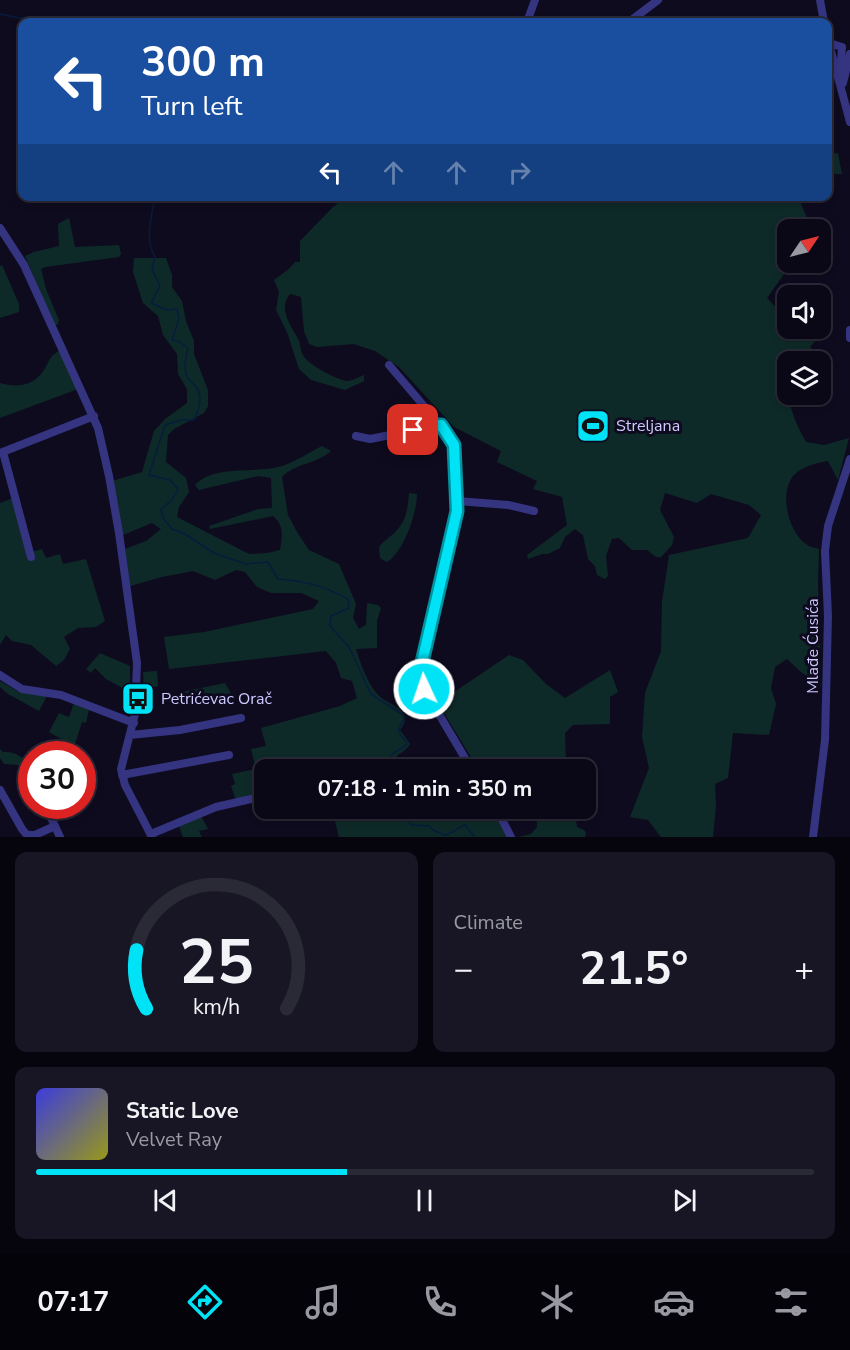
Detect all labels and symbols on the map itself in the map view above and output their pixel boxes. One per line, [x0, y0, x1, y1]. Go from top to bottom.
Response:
north arrow [777, 219, 831, 273]
pin [387, 404, 438, 455]
sports icon: Streljana [575, 408, 611, 444]
place label: Streljana [616, 415, 680, 437]
street label: Mlađe Ćusića [802, 598, 824, 694]
position arrow [392, 657, 456, 721]
bus stop icon: Petrićevac Orač [120, 681, 156, 717]
place label: Petrićevac Orač [161, 688, 272, 710]
speed limit sign: 30 [18, 741, 96, 819]

